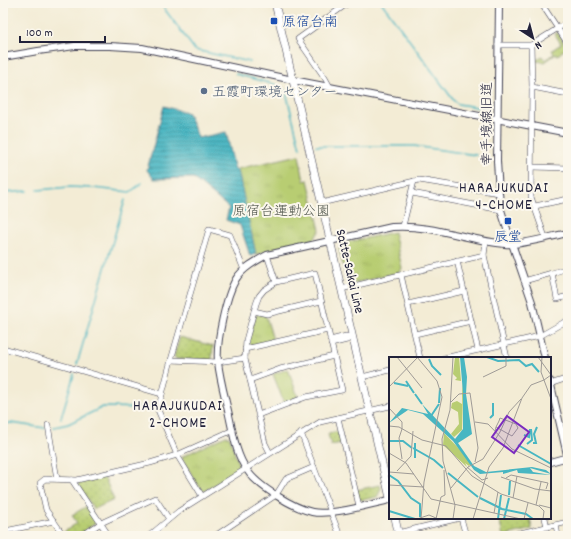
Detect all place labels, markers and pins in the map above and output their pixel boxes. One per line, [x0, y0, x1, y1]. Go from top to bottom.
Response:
place label: 原宿台南 [282, 13, 338, 33]
marker: 原宿台南 [269, 16, 279, 26]
place label: 五霞町環境センター [212, 83, 337, 103]
marker: 五霞町環境センター [199, 86, 209, 96]
marker: 辰堂 [503, 216, 513, 226]
place label: 辰堂 [494, 228, 522, 248]

